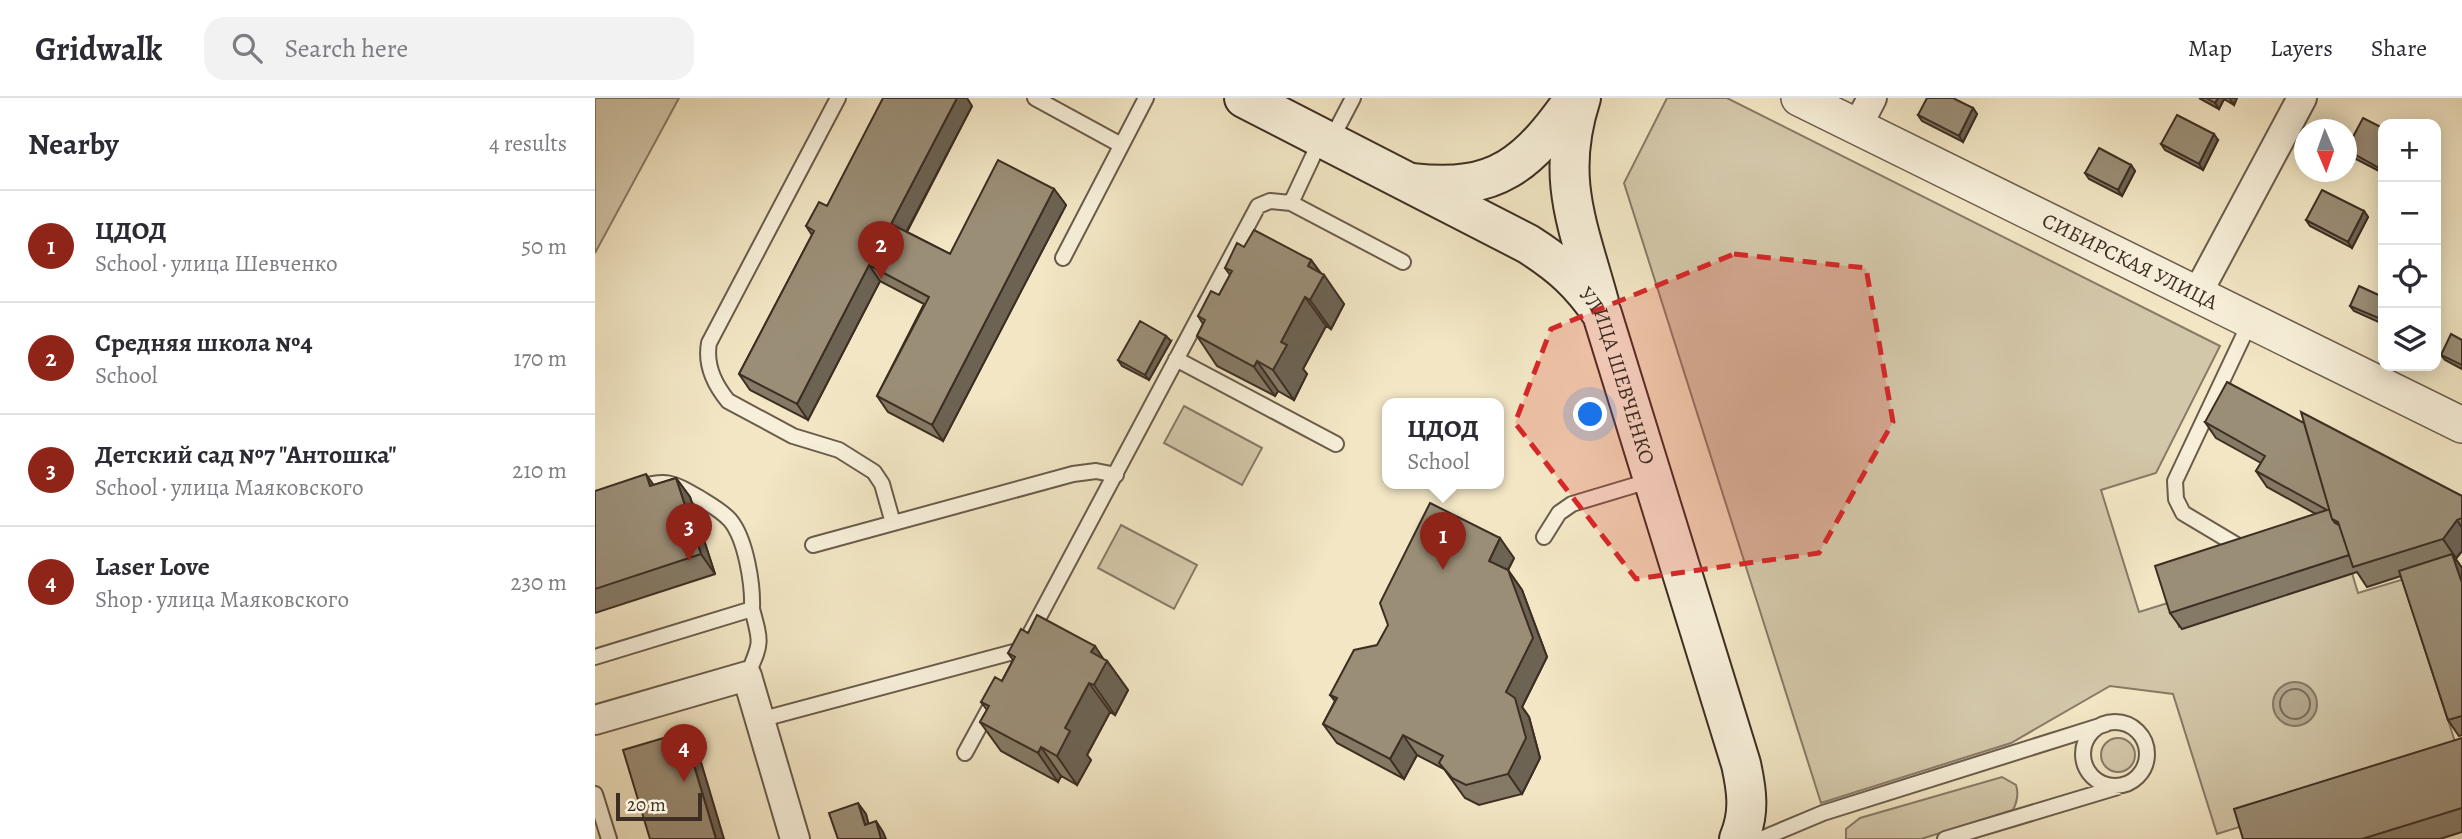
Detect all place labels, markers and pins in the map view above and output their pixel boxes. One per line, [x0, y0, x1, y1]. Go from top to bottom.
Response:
pin: 2 [858, 221, 904, 279]
pin: 3 [666, 503, 712, 561]
pin: 1 [1420, 512, 1466, 570]
pin: 4 [661, 724, 707, 782]

